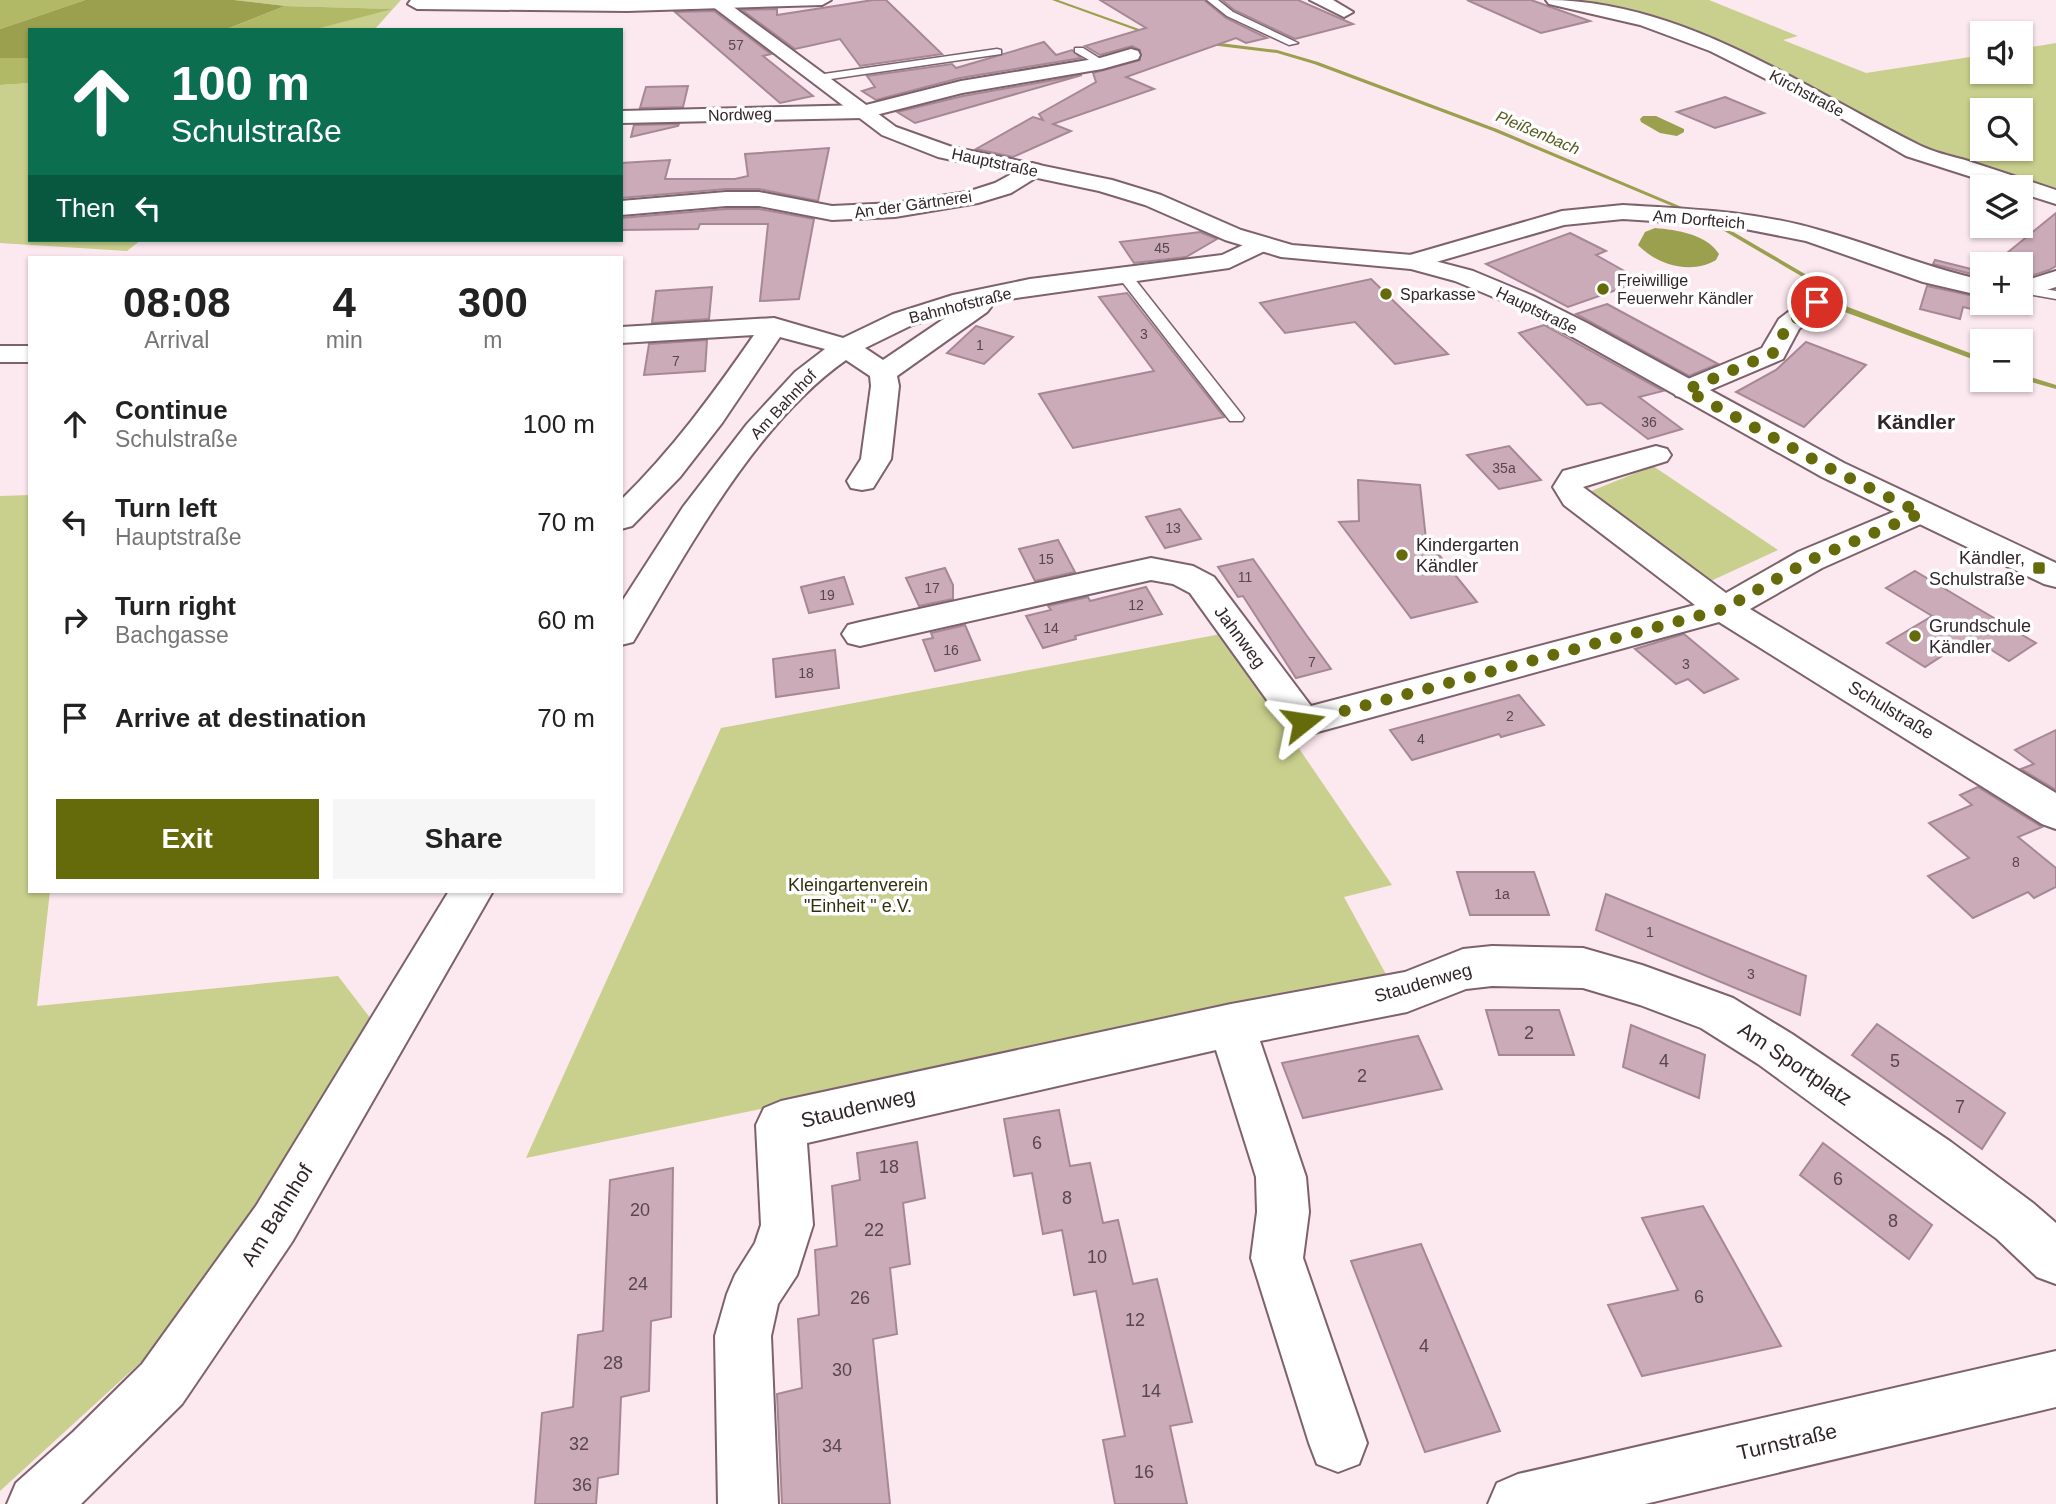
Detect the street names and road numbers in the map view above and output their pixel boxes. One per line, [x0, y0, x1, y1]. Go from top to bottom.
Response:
street label: Kirchstraße [1767, 67, 1847, 120]
street label: Nordweg [708, 105, 772, 124]
street label: Hauptstraße [950, 145, 1040, 180]
street label: An der Gärtnerei [853, 188, 973, 221]
street label: Am Dorfteich [1652, 207, 1746, 232]
street label: Hauptstraße [1493, 284, 1580, 337]
street label: Bahnhofstraße [907, 285, 1013, 326]
street label: Am Bahnhof [747, 366, 820, 442]
street label: Jahnweg [1210, 602, 1270, 672]
street label: Schulstraße [1845, 677, 1937, 743]
street label: Staudenweg [1372, 960, 1474, 1006]
street label: Am Sportplatz [1734, 1017, 1856, 1110]
street label: Staudenweg [798, 1083, 917, 1132]
street label: Am Bahnhof [236, 1159, 317, 1270]
street label: Turnstraße [1735, 1419, 1839, 1464]

